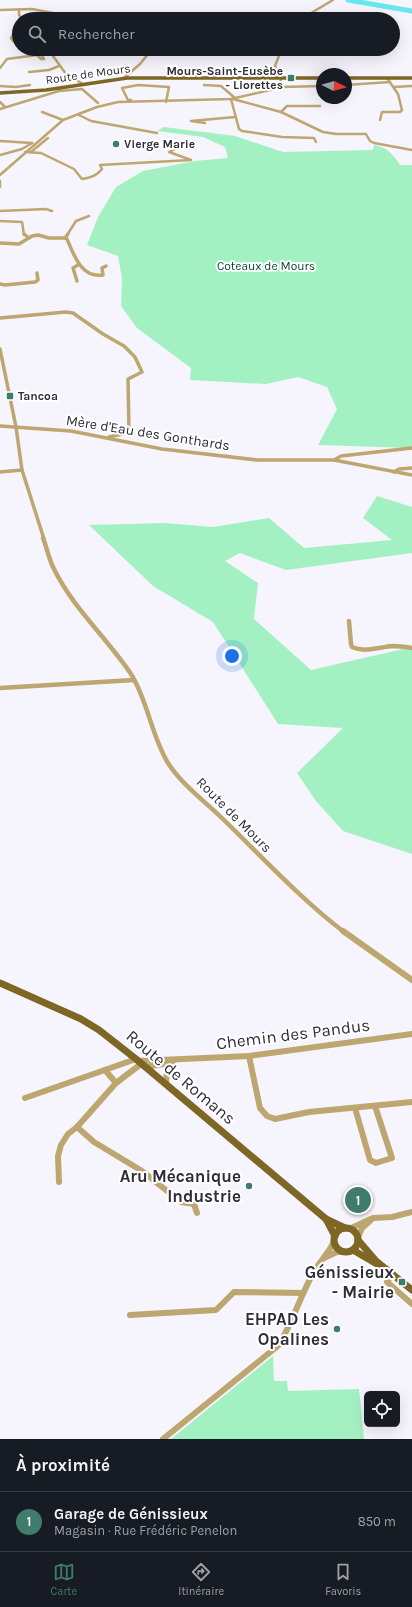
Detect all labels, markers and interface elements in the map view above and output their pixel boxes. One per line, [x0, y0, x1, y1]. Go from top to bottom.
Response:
search box [12, 12, 400, 56]
icon: search [26, 23, 48, 45]
text: Rechercher [58, 25, 135, 43]
street label: Route de Mours [45, 61, 131, 87]
place label: Mours-Saint-Eusèbe - Liorettes [166, 64, 283, 92]
north arrow [316, 68, 352, 104]
marker: Mours-Saint-Eusèbe - Liorettes [286, 73, 296, 83]
place label: Vierge Marie [124, 137, 195, 151]
marker: Vierge Marie [111, 139, 121, 149]
park label: Coteaux de Mours [217, 259, 315, 273]
place label: Tancoa [18, 389, 58, 403]
marker: Tancoa [5, 391, 15, 401]
street label: Mère d'Eau des Gonthards [65, 412, 231, 454]
your location [222, 646, 242, 666]
street label: Route de Mours [193, 774, 275, 856]
street label: Chemin des Pandus [215, 1015, 371, 1053]
street label: Route de Romans [122, 1026, 240, 1128]
place label: Aru Mécanique Industrie [120, 1166, 241, 1206]
marker: Aru Mécanique Industrie [244, 1181, 254, 1191]
pin: 1 [345, 1185, 371, 1215]
place label: Génissieux - Mairie [305, 1262, 395, 1302]
marker: Génissieux - Mairie [397, 1277, 407, 1287]
place label: EHPAD Les Opalines [245, 1309, 329, 1349]
marker: EHPAD Les Opalines [332, 1324, 342, 1334]
map controls [364, 1391, 400, 1427]
button: locate [364, 1391, 400, 1427]
text: À proximité [16, 1455, 110, 1475]
text: Garage de Génissieux [54, 1505, 208, 1523]
text: 1 [27, 1514, 31, 1529]
text: 850 m [358, 1514, 396, 1529]
text: Magasin · Rue Frédéric Penelon [54, 1523, 237, 1538]
tab: Carte [51, 1561, 77, 1598]
tab: Itinéraire [178, 1561, 224, 1598]
tab: Favoris [325, 1561, 361, 1598]

